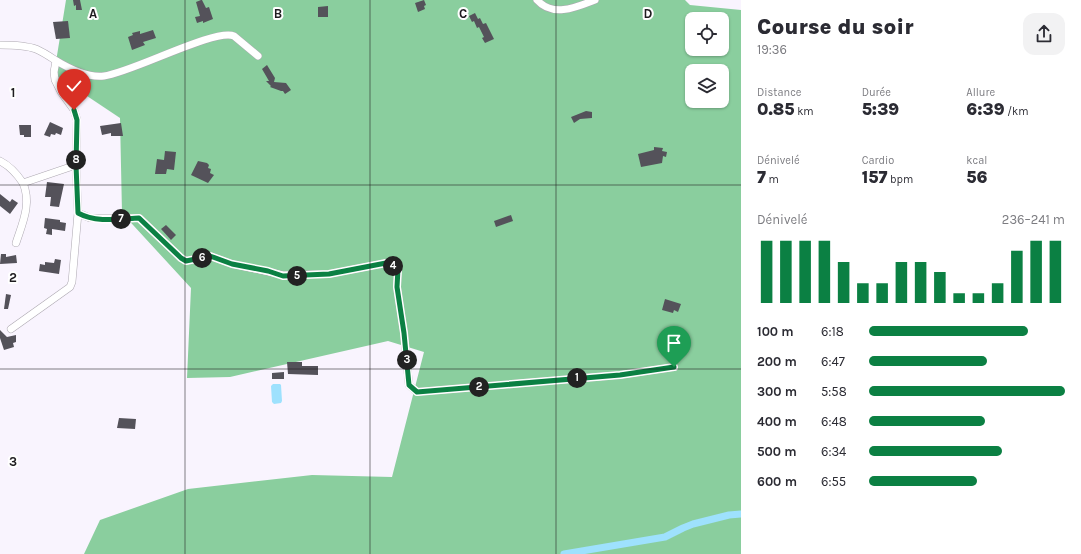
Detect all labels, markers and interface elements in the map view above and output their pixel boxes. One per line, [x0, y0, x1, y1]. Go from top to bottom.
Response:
text: A [89, 6, 97, 21]
text: B [274, 6, 282, 21]
text: C [459, 6, 467, 21]
text: D [644, 6, 653, 21]
map controls [685, 12, 729, 108]
button: locate [685, 12, 729, 56]
button: share [1023, 13, 1065, 55]
text: Course du soir [757, 14, 914, 40]
text: 19:36 [757, 42, 787, 57]
button: layers [685, 64, 729, 108]
pin [57, 69, 91, 110]
icon: check [63, 75, 85, 97]
text: 1 [11, 85, 15, 100]
text: Distance [757, 86, 801, 99]
text: Durée [862, 86, 891, 99]
text: Allure [966, 86, 995, 99]
text: 0.85 [757, 99, 795, 119]
text: 5:39 [862, 99, 899, 119]
text: 6:39 [966, 99, 1005, 119]
text: km [795, 105, 814, 118]
text: /km [1005, 105, 1028, 118]
pin: 8 [66, 150, 86, 170]
text: 8 [72, 153, 80, 166]
text: Dénivelé [757, 154, 800, 167]
text: Cardio [862, 154, 894, 167]
text: kcal [966, 154, 987, 167]
text: 7 [757, 167, 766, 187]
text: 157 [862, 167, 887, 187]
text: 56 [966, 167, 987, 187]
text: m [766, 173, 779, 186]
text: bpm [887, 173, 913, 186]
pin: 7 [111, 209, 131, 229]
text: 7 [118, 212, 124, 225]
text: Dénivelé [757, 212, 808, 227]
text: 236–241 m [1002, 212, 1065, 227]
pin: 6 [192, 248, 212, 268]
text: 6 [199, 251, 205, 264]
pin: 4 [383, 256, 403, 276]
text: 4 [390, 259, 396, 272]
pin: 5 [287, 266, 307, 286]
text: 5 [294, 269, 300, 282]
text: 2 [9, 270, 17, 285]
text: 100 m [757, 324, 794, 339]
text: 6:18 [821, 324, 844, 339]
pin [657, 326, 691, 367]
icon: arrive [663, 332, 685, 354]
pin: 3 [397, 350, 417, 370]
text: 3 [404, 353, 410, 366]
text: 200 m [757, 354, 797, 369]
text: 6:47 [821, 354, 845, 369]
pin: 1 [567, 368, 587, 388]
text: 1 [575, 371, 579, 384]
pin: 2 [469, 377, 489, 397]
text: 2 [476, 380, 482, 393]
text: 300 m [757, 384, 797, 399]
text: 5:58 [821, 384, 847, 399]
text: 400 m [757, 414, 797, 429]
text: 6:48 [821, 414, 847, 429]
text: 500 m [757, 444, 797, 459]
text: 6:34 [821, 444, 846, 459]
text: 3 [9, 454, 17, 469]
text: 600 m [757, 474, 797, 489]
text: 6:55 [821, 474, 846, 489]

